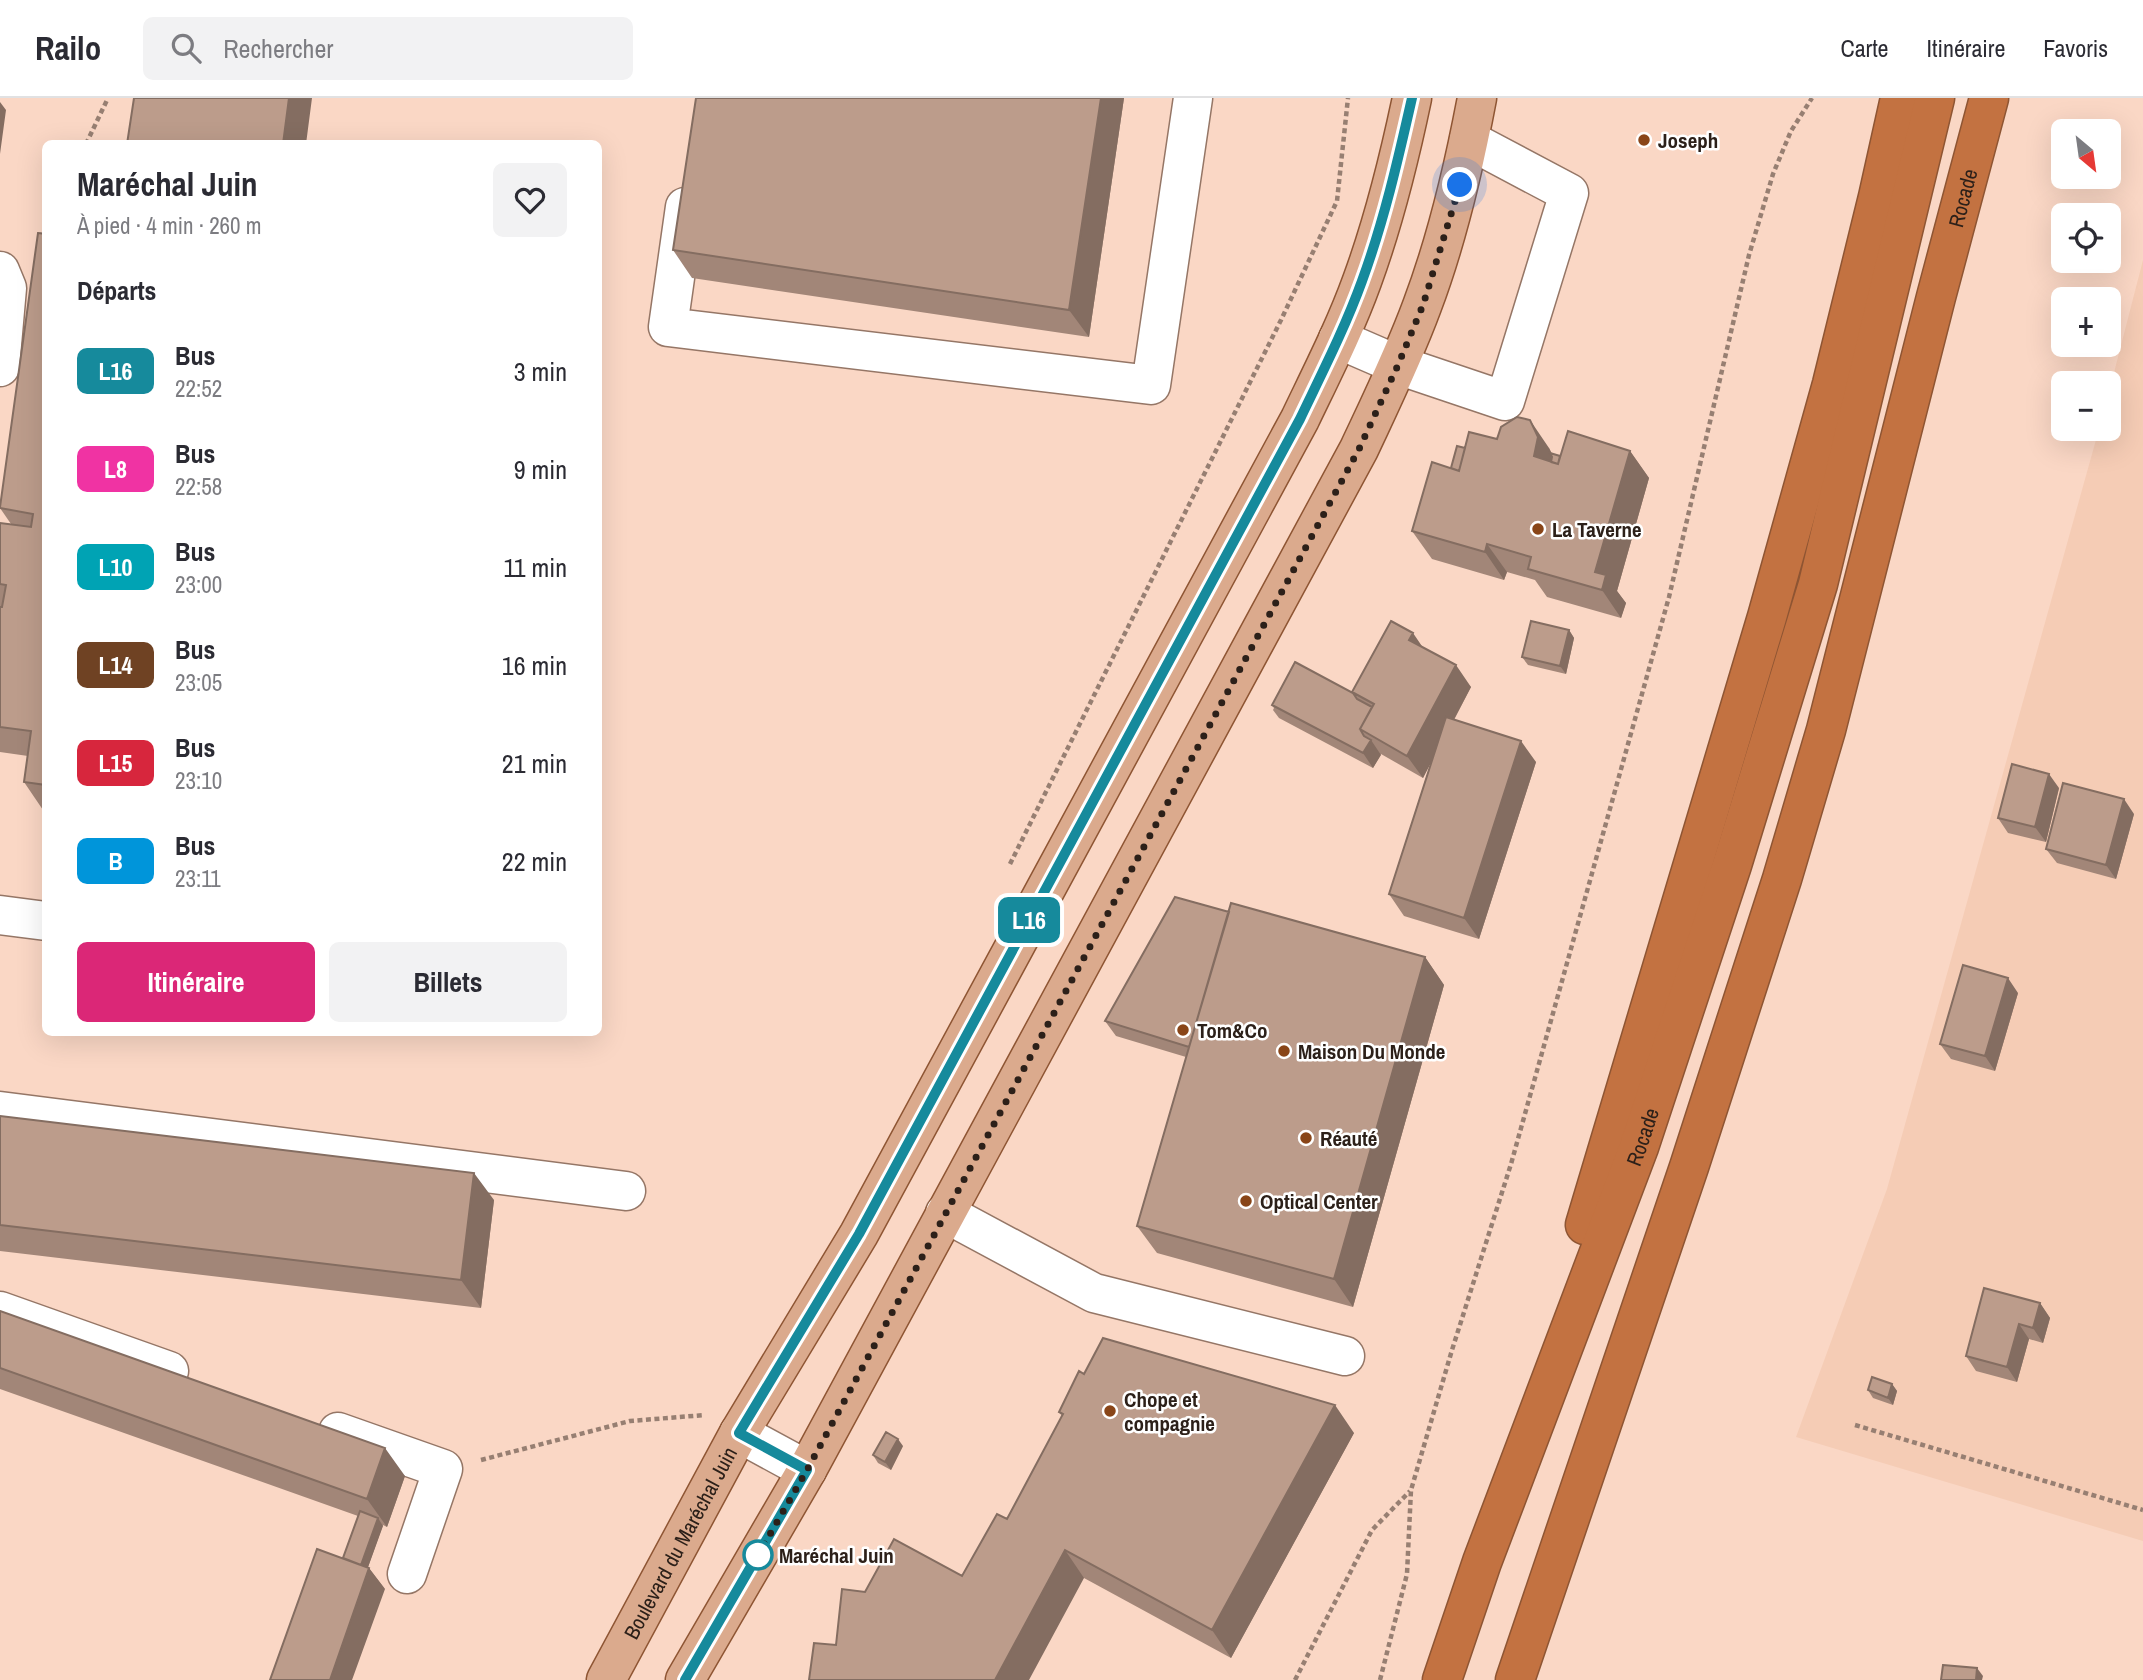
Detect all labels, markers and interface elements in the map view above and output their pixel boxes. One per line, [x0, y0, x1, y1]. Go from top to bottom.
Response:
search box [143, 17, 633, 80]
text: Railo [35, 26, 101, 70]
icon: search [167, 29, 205, 67]
text: Rechercher [223, 31, 333, 66]
text: Carte [1840, 32, 1889, 64]
text: Itinéraire [1927, 32, 2005, 64]
text: Favoris [2043, 32, 2108, 64]
north arrow [2051, 119, 2121, 189]
map controls [2051, 119, 2121, 441]
place label: Joseph [1658, 126, 1718, 155]
marker: Joseph [1636, 132, 1652, 148]
text: Maréchal Juin [77, 162, 257, 206]
button: heart [493, 163, 567, 237]
street label: Rocade [1941, 165, 1984, 230]
your location [1442, 167, 1477, 202]
button: locate [2051, 203, 2121, 273]
text: À pied · 4 min · 260 m [77, 210, 262, 241]
text: Départs [77, 273, 156, 308]
button: + [2051, 287, 2121, 357]
text: Bus [175, 338, 215, 373]
text: 3 min [514, 354, 567, 389]
text: L16 [99, 355, 132, 387]
button: − [2051, 371, 2121, 441]
text: 22:52 [175, 373, 222, 404]
text: Bus [175, 436, 215, 471]
text: 9 min [514, 452, 567, 487]
text: L8 [104, 453, 127, 485]
text: 22:58 [175, 471, 222, 502]
place label: La Taverne [1552, 515, 1642, 544]
marker: La Taverne [1530, 521, 1546, 537]
text: Bus [175, 534, 215, 569]
text: 11 min [503, 550, 567, 585]
text: L10 [99, 551, 132, 583]
text: 23:00 [175, 569, 222, 600]
text: Bus [175, 632, 215, 667]
text: 16 min [502, 648, 567, 683]
text: L14 [99, 649, 132, 681]
text: 23:05 [175, 667, 222, 698]
text: Bus [175, 730, 215, 765]
text: 21 min [502, 746, 567, 781]
text: L15 [99, 747, 132, 779]
text: 23:10 [175, 765, 222, 796]
text: Bus [175, 828, 215, 863]
text: 22 min [502, 844, 567, 879]
text: B [108, 845, 123, 877]
text: 23:11 [175, 863, 221, 894]
line badge: L16 [989, 897, 1069, 943]
text: L16 [1012, 904, 1046, 936]
button: Itinéraire [77, 942, 315, 1022]
button: Billets [329, 942, 567, 1022]
place label: Tom&Co [1197, 1016, 1267, 1045]
marker: Tom&Co [1175, 1022, 1191, 1038]
place label: Maison Du Monde [1298, 1037, 1445, 1066]
marker: Maison Du Monde [1276, 1043, 1292, 1059]
street label: Rocade [1619, 1104, 1665, 1170]
place label: Réauté [1320, 1124, 1377, 1153]
marker: Réauté [1298, 1130, 1314, 1146]
place label: Optical Center [1260, 1187, 1378, 1216]
marker: Optical Center [1238, 1193, 1254, 1209]
place label: Chope et compagnie [1124, 1385, 1215, 1438]
marker: Chope et compagnie [1102, 1403, 1118, 1419]
street label: Boulevard du Maréchal Juin [616, 1441, 744, 1644]
marker: Maréchal Juin [743, 1540, 773, 1570]
place label: Maréchal Juin [779, 1541, 894, 1570]

